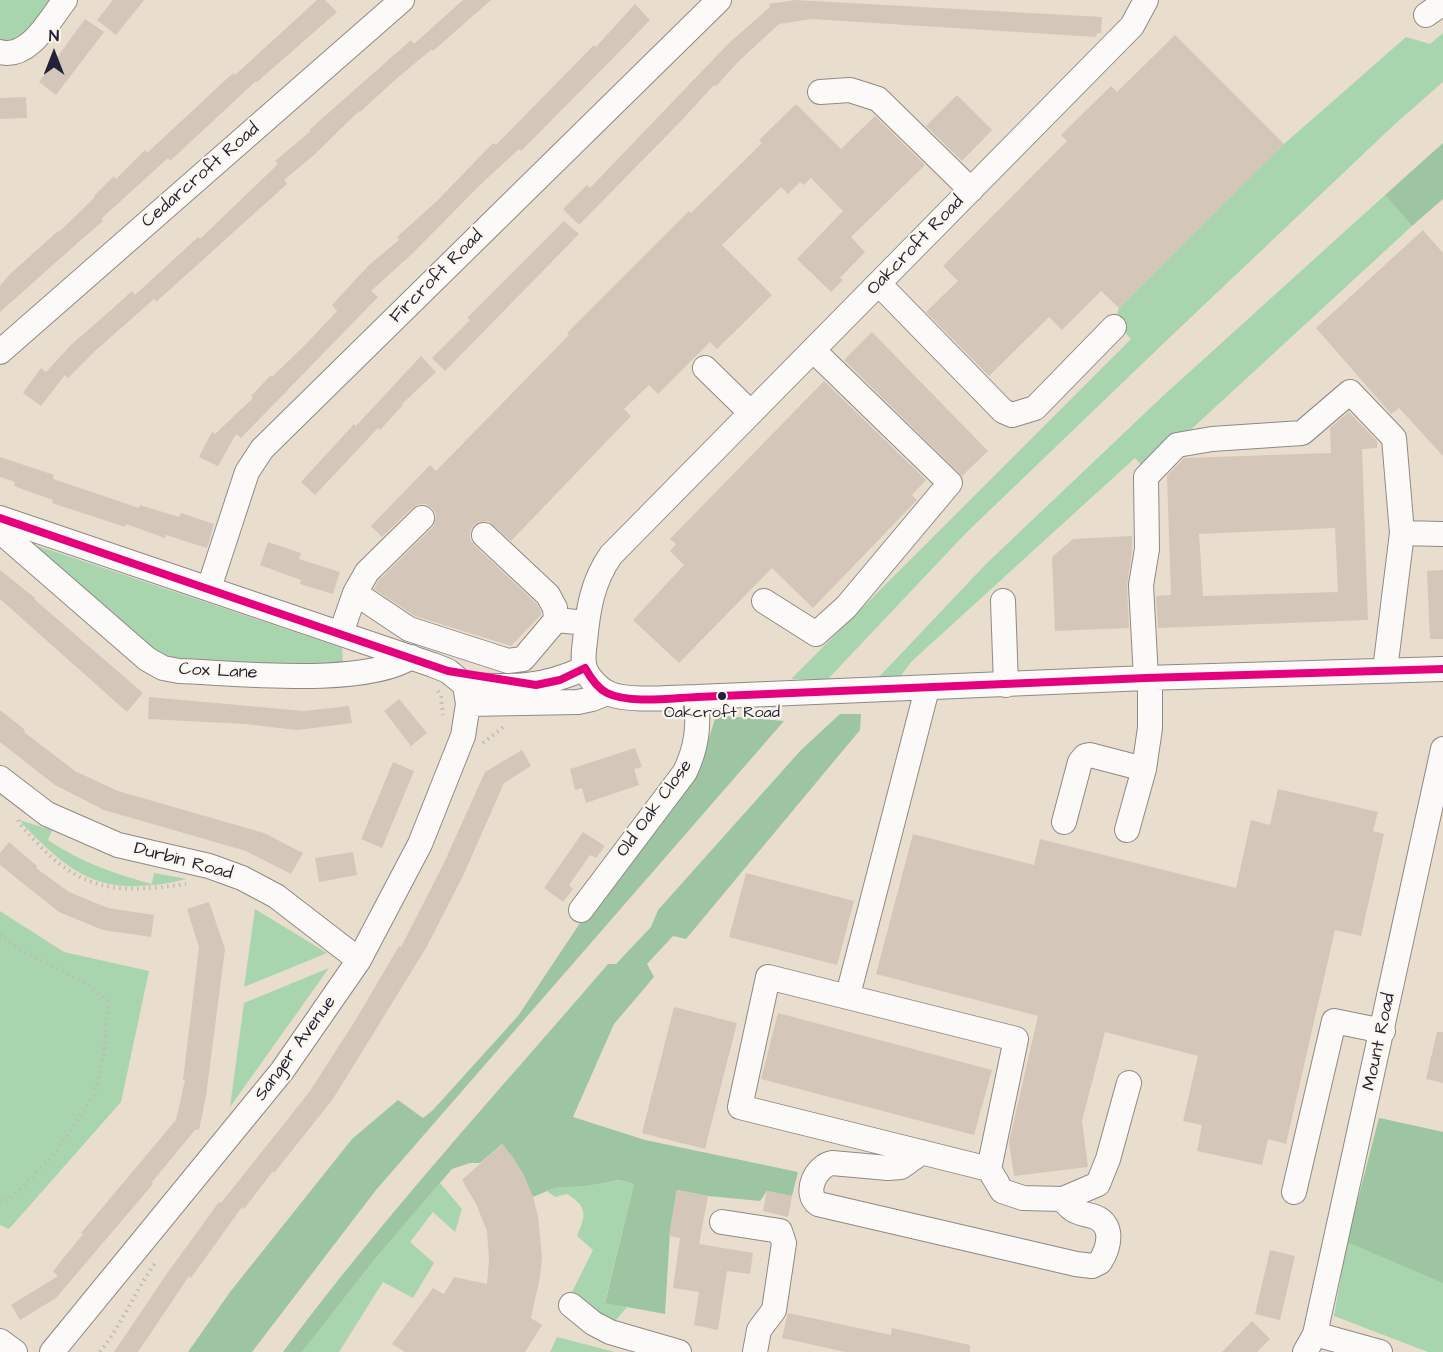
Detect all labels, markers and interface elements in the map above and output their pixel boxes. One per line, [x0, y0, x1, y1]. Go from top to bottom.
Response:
north arrow [24, 24, 84, 84]
text: N [49, 25, 59, 47]
street label: Cedarcroft Road [138, 119, 264, 233]
street label: Oakcroft Road [863, 192, 969, 300]
street label: Fircroft Road [386, 226, 488, 328]
street label: Cox Lane [178, 659, 258, 685]
marker: Oakcroft Road [716, 690, 728, 702]
place label: Oakcroft Road [664, 704, 780, 724]
street label: Old Oak Close [612, 756, 698, 862]
street label: Durbin Road [131, 838, 235, 886]
street label: Mount Road [1359, 991, 1401, 1093]
street label: Sanger Avenue [251, 992, 341, 1106]

